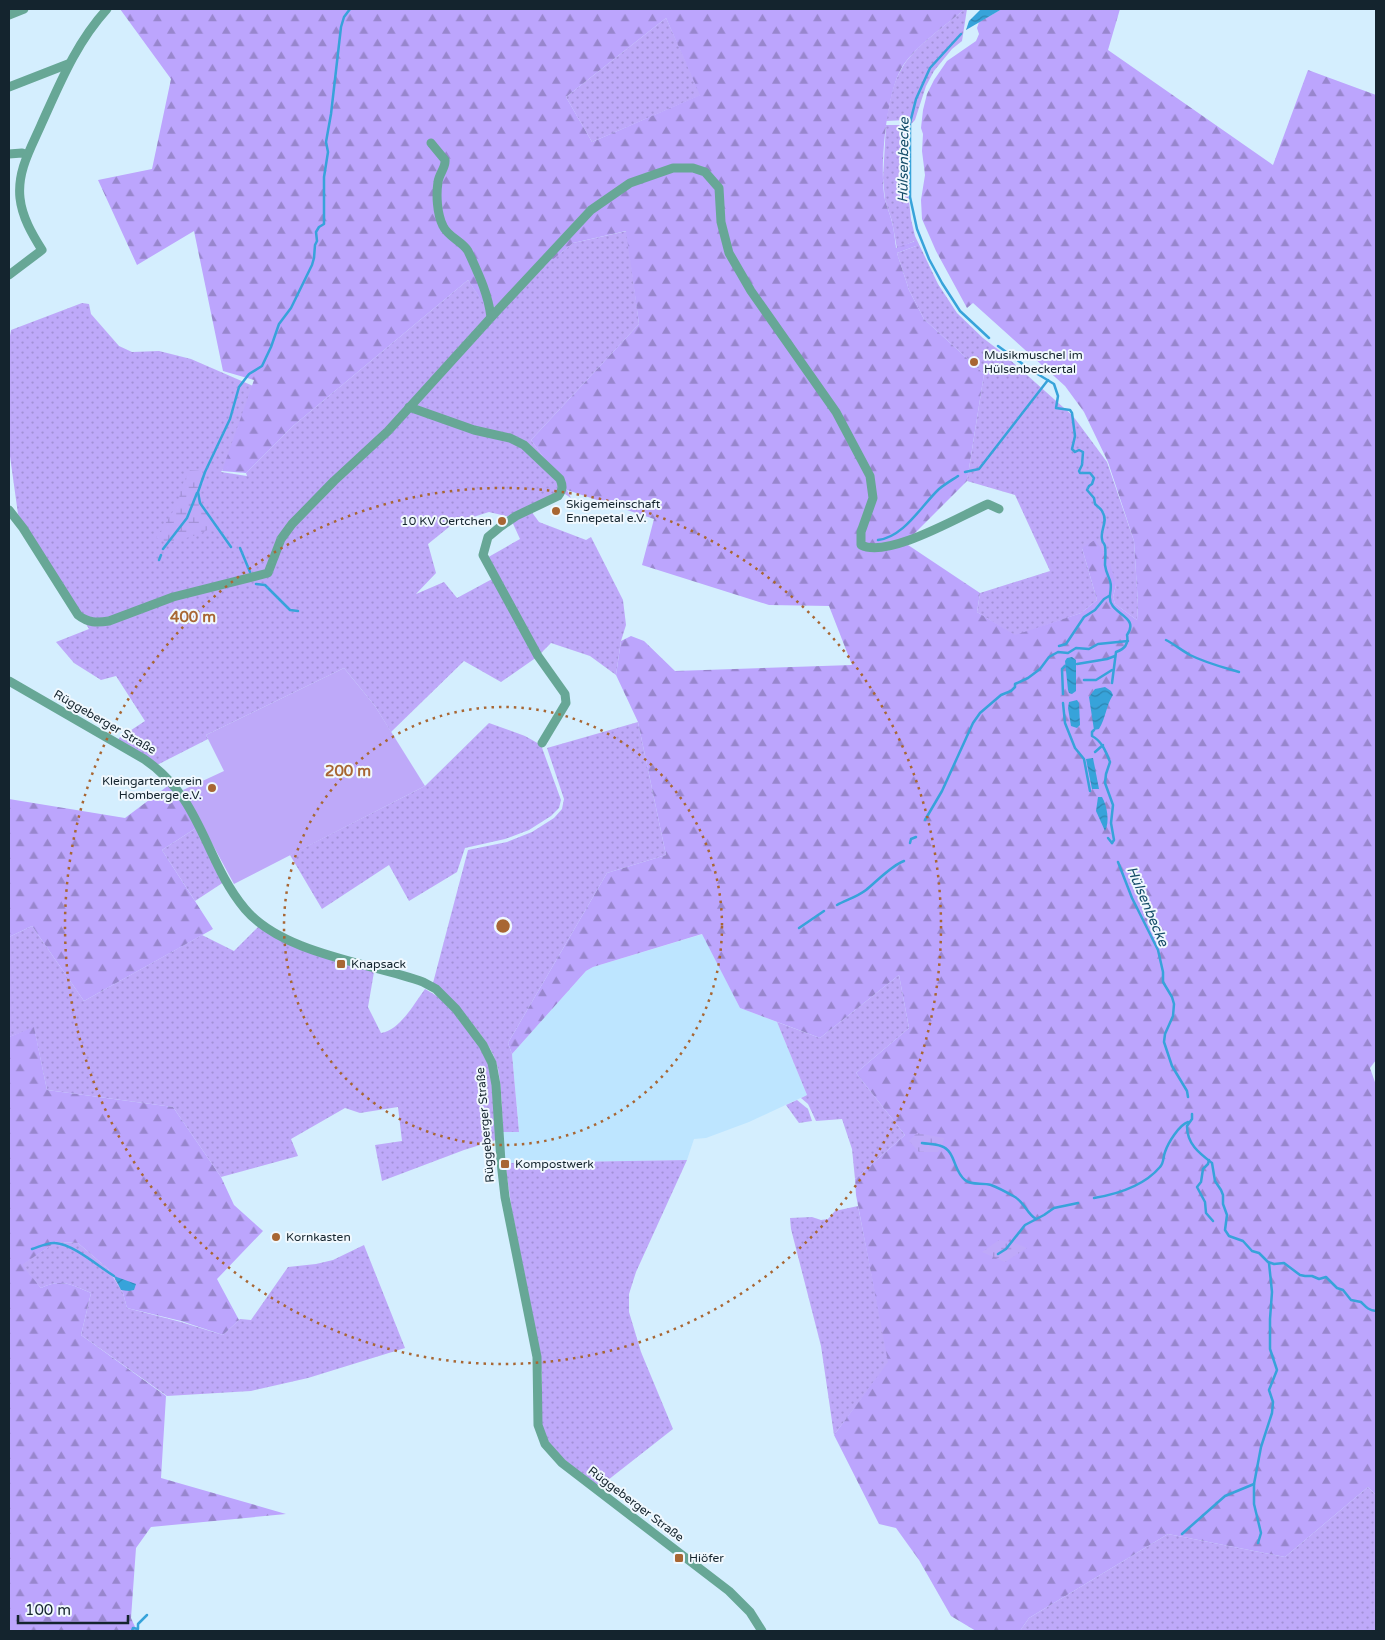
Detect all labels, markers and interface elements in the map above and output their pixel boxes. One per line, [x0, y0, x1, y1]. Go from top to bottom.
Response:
water label: Hülsenbecke [894, 116, 913, 203]
place label: Musikmuschel im Hülsenbeckertal [984, 348, 1083, 376]
marker: Musikmuschel im Hülsenbeckertal [968, 356, 980, 368]
place label: Skigemeinschaft Ennepetal e.V. [566, 497, 661, 525]
marker: Skigemeinschaft Ennepetal e.V. [550, 505, 562, 517]
place label: 10 KV Oertchen [401, 514, 492, 528]
marker: 10 KV Oertchen [496, 515, 508, 527]
text: 400 m [170, 608, 216, 626]
street label: Rüggeberger Straße [51, 687, 159, 757]
text: 200 m [325, 762, 371, 780]
place label: Kleingartenverein Homberge e.V. [102, 774, 202, 802]
marker: Kleingartenverein Homberge e.V. [206, 782, 218, 794]
water label: Hülsenbecke [1123, 864, 1172, 950]
centre of rings [494, 917, 512, 935]
place label: Knapsack [351, 957, 407, 971]
marker: Knapsack [335, 958, 347, 970]
street label: Rüggeberger Straße [473, 1067, 497, 1183]
place label: Kompostwerk [515, 1157, 594, 1171]
marker: Kompostwerk [499, 1158, 511, 1170]
place label: Kornkasten [286, 1230, 351, 1244]
marker: Kornkasten [270, 1231, 282, 1243]
street label: Rüggeberger Straße [586, 1464, 687, 1545]
place label: Hiöfer [689, 1551, 724, 1565]
marker: Hiöfer [673, 1552, 685, 1564]
scale bar [18, 1592, 128, 1624]
text: 100 m [25, 1601, 71, 1619]

